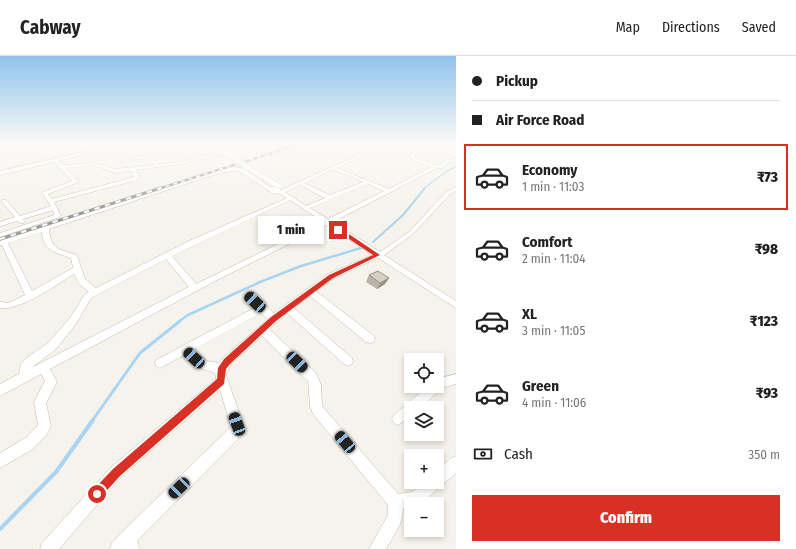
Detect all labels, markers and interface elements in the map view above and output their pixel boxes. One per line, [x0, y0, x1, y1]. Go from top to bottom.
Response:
text: Cabway [20, 16, 80, 39]
text: Map [616, 19, 640, 36]
text: Directions [662, 19, 720, 36]
text: Saved [742, 19, 776, 36]
text: Pickup [496, 72, 538, 90]
text: Air Force Road [496, 111, 585, 129]
icon: car [474, 159, 510, 195]
text: Economy [522, 161, 577, 179]
text: ₹73 [757, 168, 778, 186]
text: 1 min · 11:03 [522, 179, 584, 194]
callout: 1 min [258, 216, 324, 244]
route end [329, 221, 347, 239]
text: 1 min [277, 222, 305, 237]
icon: car [474, 231, 510, 267]
text: Comfort [522, 233, 573, 251]
text: ₹98 [755, 240, 778, 258]
text: 2 min · 11:04 [522, 251, 586, 266]
car [242, 289, 268, 315]
icon: car [474, 303, 510, 339]
text: XL [522, 305, 537, 323]
text: ₹123 [750, 312, 778, 330]
text: 3 min · 11:05 [522, 323, 585, 338]
car [181, 345, 207, 371]
car [284, 349, 310, 375]
map controls [404, 353, 444, 537]
button: locate [404, 353, 444, 393]
icon: car [474, 375, 510, 411]
text: Green [522, 377, 559, 395]
text: ₹93 [756, 384, 778, 402]
text: 4 min · 11:06 [522, 395, 586, 410]
button: layers [404, 401, 444, 441]
car [227, 411, 247, 437]
car [333, 429, 357, 455]
icon: cash [472, 443, 494, 465]
text: Cash [504, 445, 533, 463]
text: 350 m [748, 447, 780, 462]
button: + [404, 449, 444, 489]
car [166, 475, 192, 501]
route start [88, 485, 106, 503]
button: Confirm [472, 495, 780, 541]
button: − [404, 497, 444, 537]

